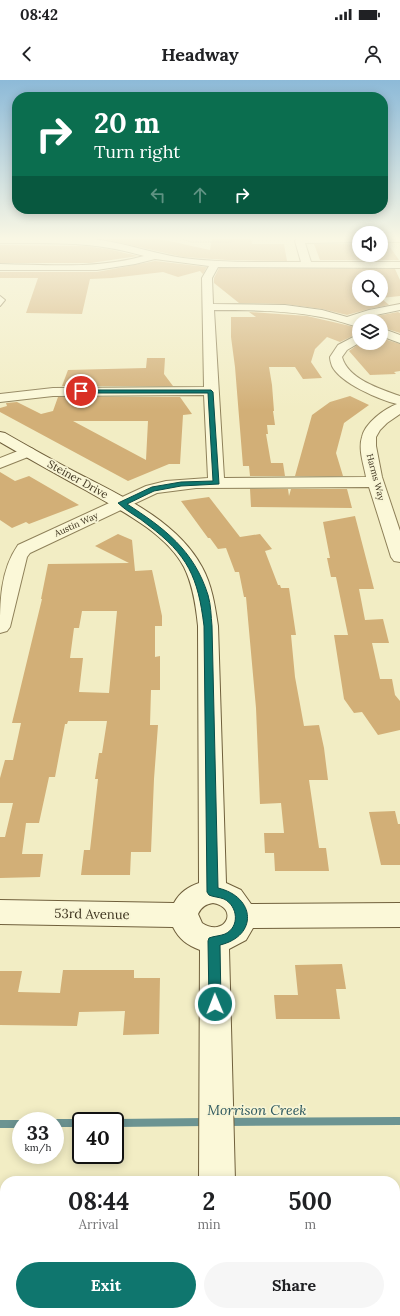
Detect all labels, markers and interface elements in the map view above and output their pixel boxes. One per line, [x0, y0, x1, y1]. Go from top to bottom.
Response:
text: 08:42 [20, 5, 58, 24]
icon: back [16, 43, 38, 65]
text: Headway [161, 43, 239, 66]
icon: person [362, 43, 384, 65]
text: 20 m [94, 105, 160, 141]
icon: right [28, 108, 80, 160]
text: Turn right [94, 140, 180, 163]
icon: left [147, 184, 169, 206]
icon: ahead [189, 184, 211, 206]
icon: right [231, 184, 253, 206]
map controls [352, 226, 388, 350]
button: sound [352, 226, 388, 262]
button: search [352, 270, 388, 306]
button: layers [352, 314, 388, 350]
pin [64, 374, 98, 408]
icon: arrive [70, 380, 92, 402]
street label: Harms Way [364, 452, 388, 502]
street label: Steiner Drive [45, 457, 111, 501]
street label: Austin Way [51, 509, 100, 539]
street label: 53rd Avenue [54, 905, 130, 923]
position arrow [194, 983, 236, 1025]
water label: Morrison Creek [207, 1101, 307, 1119]
speed limit sign: 40 [72, 1112, 124, 1164]
text: 33 [27, 1120, 49, 1145]
text: km/h [24, 1141, 52, 1154]
text: 08:44 [68, 1186, 129, 1217]
text: 2 [203, 1186, 215, 1217]
text: 500 [289, 1186, 332, 1217]
text: Arrival [79, 1216, 119, 1233]
text: min [197, 1216, 221, 1233]
text: m [304, 1216, 316, 1233]
button: Exit [16, 1262, 196, 1308]
button: Share [204, 1262, 384, 1308]

